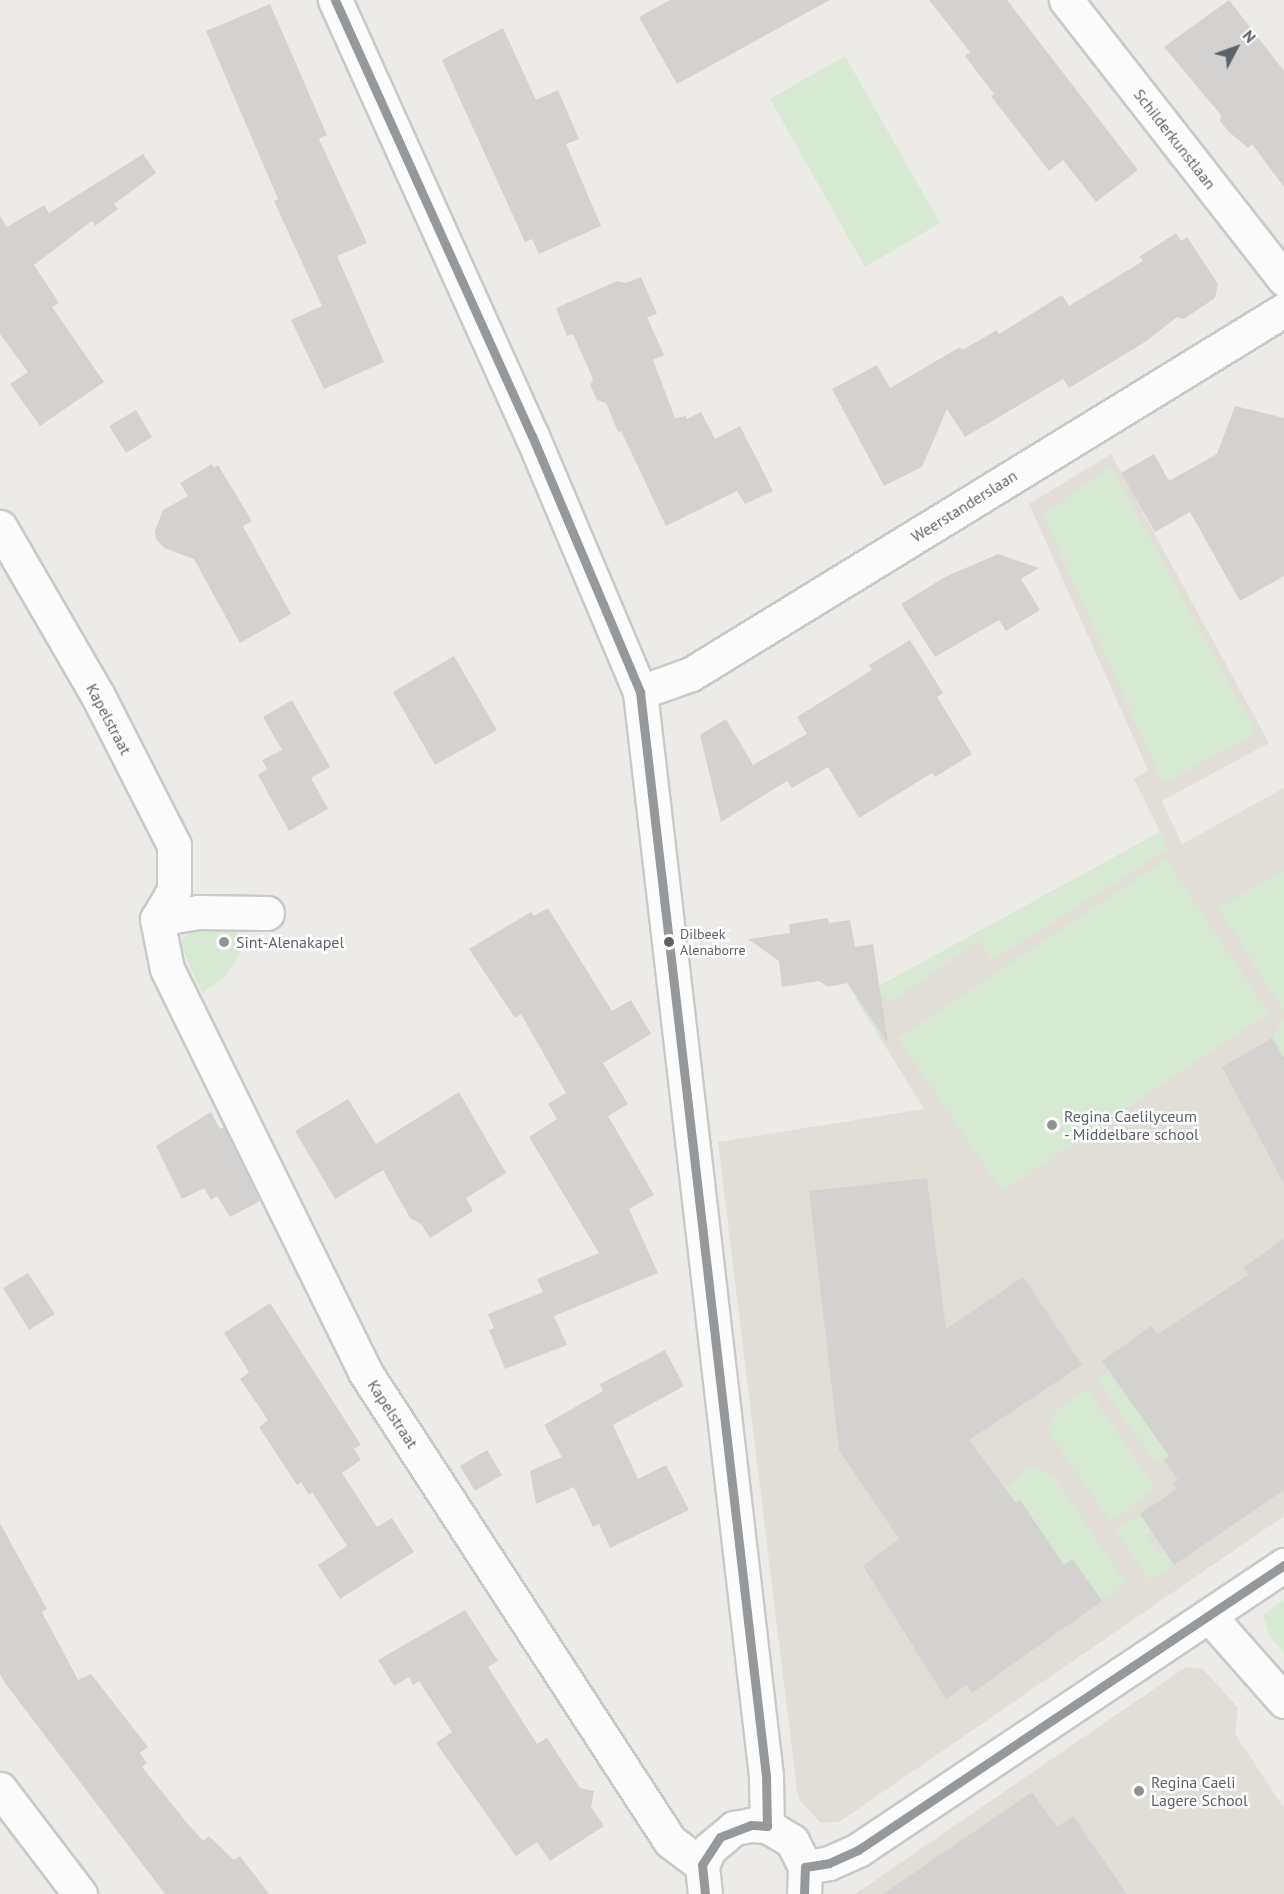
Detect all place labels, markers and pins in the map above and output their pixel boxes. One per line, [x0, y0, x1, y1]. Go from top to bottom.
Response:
place label: Dilbeek Alenaborre [680, 926, 746, 958]
place label: Sint-Alenakapel [236, 932, 344, 952]
marker: Sint-Alenakapel [217, 935, 231, 949]
marker: Dilbeek Alenaborre [663, 936, 675, 948]
place label: Regina Caelilyceum - Middelbare school [1064, 1106, 1200, 1144]
marker: Regina Caelilyceum - Middelbare school [1045, 1118, 1059, 1132]
place label: Regina Caeli Lagere School [1151, 1772, 1248, 1810]
marker: Regina Caeli Lagere School [1132, 1784, 1146, 1798]

